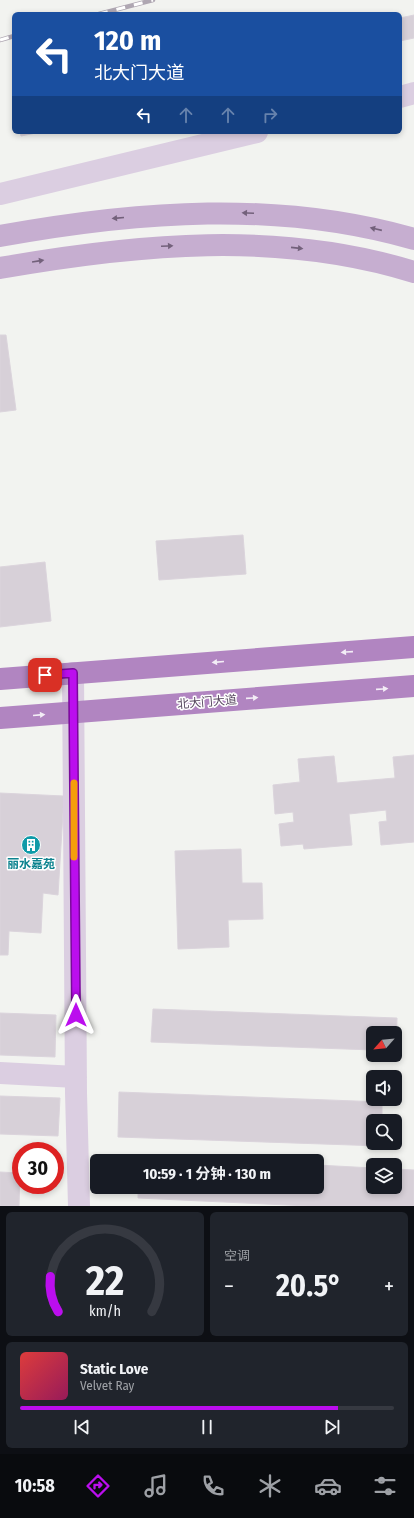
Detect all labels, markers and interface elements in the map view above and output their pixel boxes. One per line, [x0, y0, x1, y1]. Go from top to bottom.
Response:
text: 120 m [94, 24, 161, 57]
icon: left [28, 28, 80, 80]
text: 北大门大道 [94, 62, 184, 84]
icon: left [133, 104, 155, 126]
icon: ahead [175, 104, 197, 126]
icon: ahead [217, 104, 239, 126]
icon: right [259, 104, 281, 126]
one-way arrow [241, 210, 254, 216]
one-way arrow [112, 215, 124, 222]
one-way arrow [370, 226, 382, 232]
one-way arrow [161, 243, 174, 249]
one-way arrow [291, 245, 303, 252]
one-way arrow [32, 258, 44, 264]
one-way arrow [341, 648, 353, 655]
pin [28, 658, 62, 692]
one-way arrow [212, 658, 224, 665]
icon: arrive [34, 664, 56, 686]
one-way arrow [376, 685, 388, 692]
street label: 北大门大道 [176, 692, 238, 712]
one-way arrow [246, 695, 258, 702]
one-way arrow [33, 712, 45, 719]
building icon: 丽水嘉苑 [20, 834, 42, 856]
place label: 丽水嘉苑 [7, 857, 55, 871]
position arrow [55, 994, 97, 1036]
north arrow [366, 1026, 402, 1062]
map controls [366, 1026, 402, 1194]
button: sound [366, 1070, 402, 1106]
button: search [366, 1114, 402, 1150]
speed limit sign: 30 [12, 1142, 64, 1194]
button: layers [366, 1158, 402, 1194]
text: 10:59 · 1 分钟 · 130 m [143, 1165, 271, 1183]
text: 空调 [224, 1248, 250, 1263]
text: 22 [85, 1256, 124, 1306]
text: 20.5° [276, 1268, 342, 1304]
text: − [224, 1273, 234, 1300]
text: + [384, 1273, 394, 1300]
text: km/h [89, 1303, 121, 1320]
text: Static Love [80, 1360, 148, 1378]
text: Velvet Ray [80, 1378, 134, 1393]
icon: previous [71, 1416, 93, 1438]
icon: pause [196, 1416, 218, 1438]
icon: next [321, 1416, 343, 1438]
icon: directions [84, 1472, 112, 1500]
icon: music [142, 1472, 170, 1500]
icon: phone [199, 1472, 227, 1500]
icon: climate [256, 1472, 284, 1500]
icon: car [314, 1472, 342, 1500]
icon: filters [371, 1472, 399, 1500]
text: 10:58 [15, 1475, 55, 1497]

